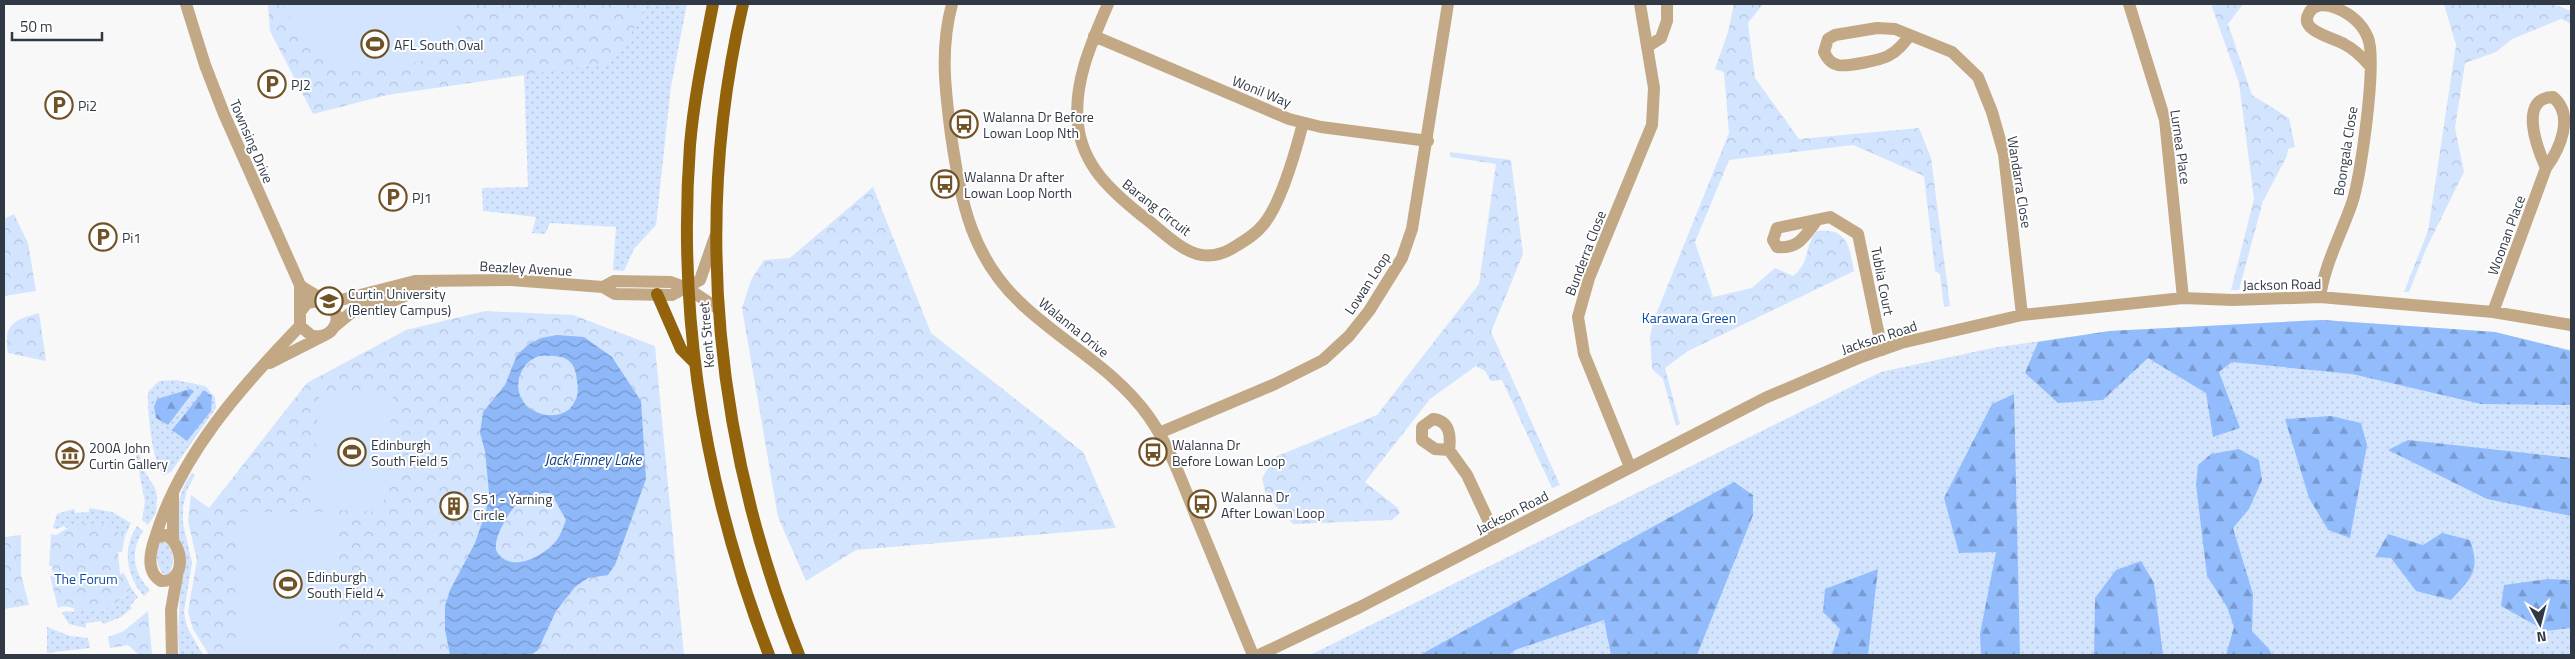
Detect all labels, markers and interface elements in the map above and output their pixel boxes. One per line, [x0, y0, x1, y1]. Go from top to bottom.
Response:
scale bar [12, 10, 102, 42]
text: 50 m [20, 15, 53, 38]
sports icon: AFL South Oval [360, 29, 390, 59]
place label: AFL South Oval [394, 34, 484, 55]
parking icon: PJ2 [257, 69, 287, 99]
street label: Wonil Way [1229, 70, 1295, 112]
place label: PJ2 [291, 74, 311, 95]
parking icon: Pi2 [44, 90, 74, 120]
place label: Pi2 [78, 95, 97, 116]
street label: Townsing Drive [225, 96, 279, 186]
street label: Boongala Close [2328, 105, 2362, 197]
place label: Walanna Dr Before Lowan Loop Nth [983, 106, 1094, 143]
street label: Lurnea Place [2165, 108, 2197, 186]
bus stop icon: Walanna Dr Before Lowan Loop Nth [949, 109, 979, 139]
street label: Wandarra Close [2002, 135, 2038, 229]
place label: Walanna Dr after Lowan Loop North [964, 166, 1072, 203]
bus stop icon: Walanna Dr after Lowan Loop North [930, 169, 960, 199]
street label: Barang Circuit [1118, 173, 1196, 241]
parking icon: PJ1 [378, 182, 408, 212]
place label: PJ1 [412, 187, 432, 208]
street label: Woonan Place [2482, 192, 2530, 278]
street label: Bunderra Close [1559, 207, 1611, 299]
parking icon: Pi1 [88, 222, 118, 252]
place label: Pi1 [122, 227, 141, 248]
street label: Tublia Court [1866, 245, 1900, 317]
street label: Lowan Loop [1339, 248, 1395, 318]
street label: Beazley Avenue [479, 255, 573, 281]
street label: Jackson Road [2242, 273, 2322, 295]
place label: Curtin University (Bentley Campus) [348, 283, 451, 320]
school or university icon: Curtin University (Bentley Campus) [314, 286, 344, 316]
street label: Walanna Drive [1034, 292, 1114, 362]
street label: Kent Street [693, 301, 719, 369]
park label: Karawara Green [1642, 307, 1736, 328]
street label: Jackson Road [1838, 315, 1920, 359]
place label: Edinburgh South Field 5 [371, 434, 448, 471]
place label: Walanna Dr Before Lowan Loop [1172, 434, 1285, 471]
place label: 200A John Curtin Gallery [89, 437, 168, 474]
sports icon: Edinburgh South Field 5 [337, 437, 367, 467]
bus stop icon: Walanna Dr Before Lowan Loop [1138, 437, 1168, 467]
museum icon: 200A John Curtin Gallery [55, 440, 85, 470]
water label: Jack Finney Lake [545, 448, 643, 471]
street label: Jackson Road [1472, 485, 1552, 539]
place label: Walanna Dr After Lowan Loop [1221, 486, 1325, 523]
place label: S51 - Yarning Circle [473, 488, 552, 525]
bus stop icon: Walanna Dr After Lowan Loop [1187, 489, 1217, 519]
building icon: S51 - Yarning Circle [439, 491, 469, 521]
place label: Edinburgh South Field 4 [307, 566, 384, 603]
park label: The Forum [54, 568, 118, 589]
sports icon: Edinburgh South Field 4 [273, 569, 303, 599]
north arrow [2515, 599, 2565, 649]
text: N [2536, 626, 2548, 648]

